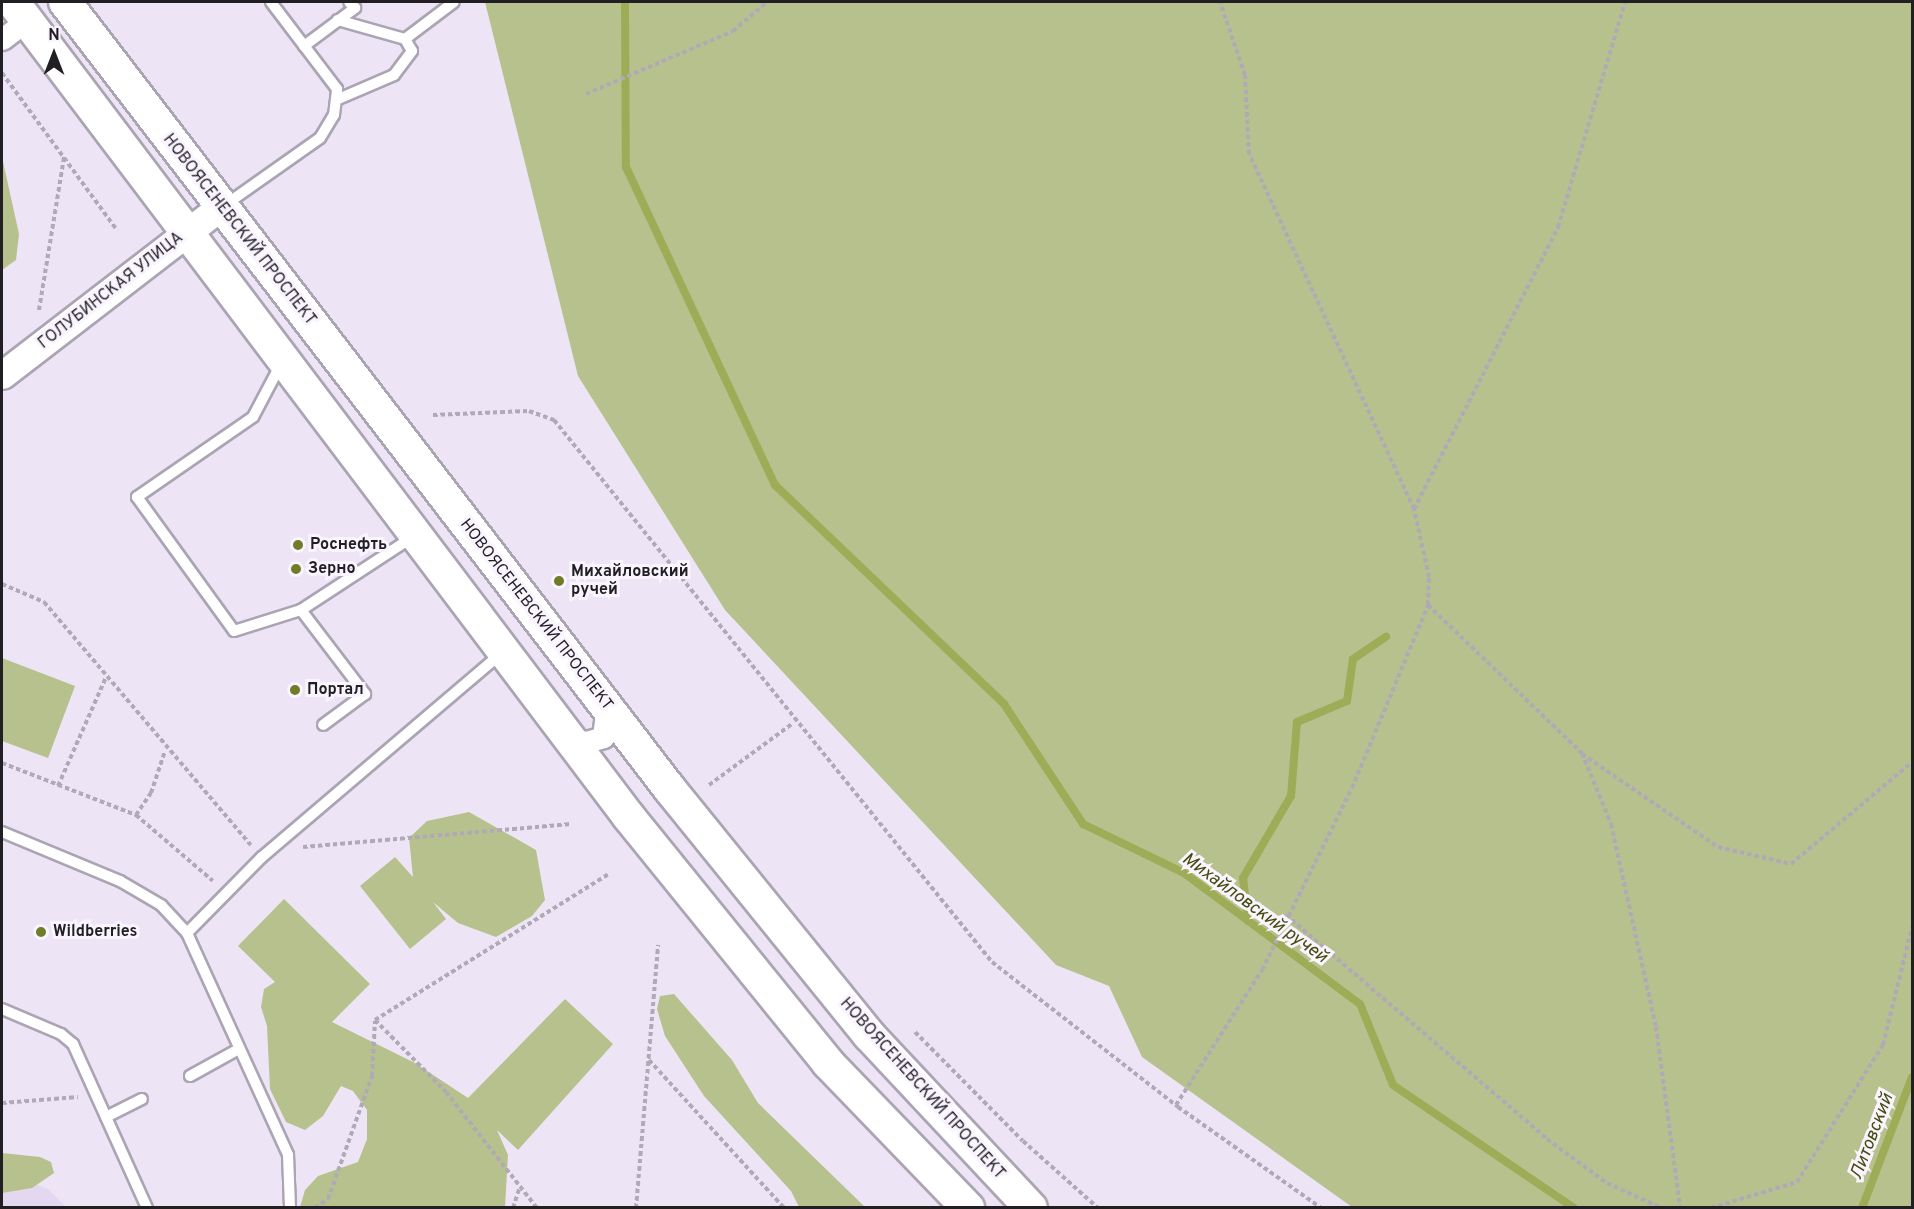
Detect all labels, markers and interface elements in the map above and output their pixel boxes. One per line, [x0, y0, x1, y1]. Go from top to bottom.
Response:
north arrow [24, 24, 84, 84]
text: N [48, 26, 60, 46]
street label: НОВОЯСЕНЕВСКИЙ ПРОСПЕКТ [158, 131, 320, 329]
street label: ГОЛУБИНСКАЯ УЛИЦА [35, 229, 187, 353]
street label: НОВОЯСЕНЕВСКИЙ ПРОСПЕКТ [455, 516, 617, 714]
place label: Роснефть [310, 535, 387, 555]
marker: Роснефть [291, 538, 305, 552]
place label: Зерно [308, 559, 356, 579]
marker: Зерно [289, 562, 303, 576]
place label: Михайловский ручей [571, 562, 689, 600]
marker: Михайловский ручей [552, 574, 566, 588]
place label: Портал [307, 680, 364, 700]
marker: Портал [288, 683, 302, 697]
water label: Михайловский ручей [1177, 849, 1331, 969]
place label: Wildberries [53, 922, 137, 942]
marker: Wildberries [34, 925, 48, 939]
street label: НОВОЯСЕНЕВСКИЙ ПРОСПЕКТ [835, 994, 1009, 1184]
water label: Литовский [1847, 1091, 1899, 1183]

